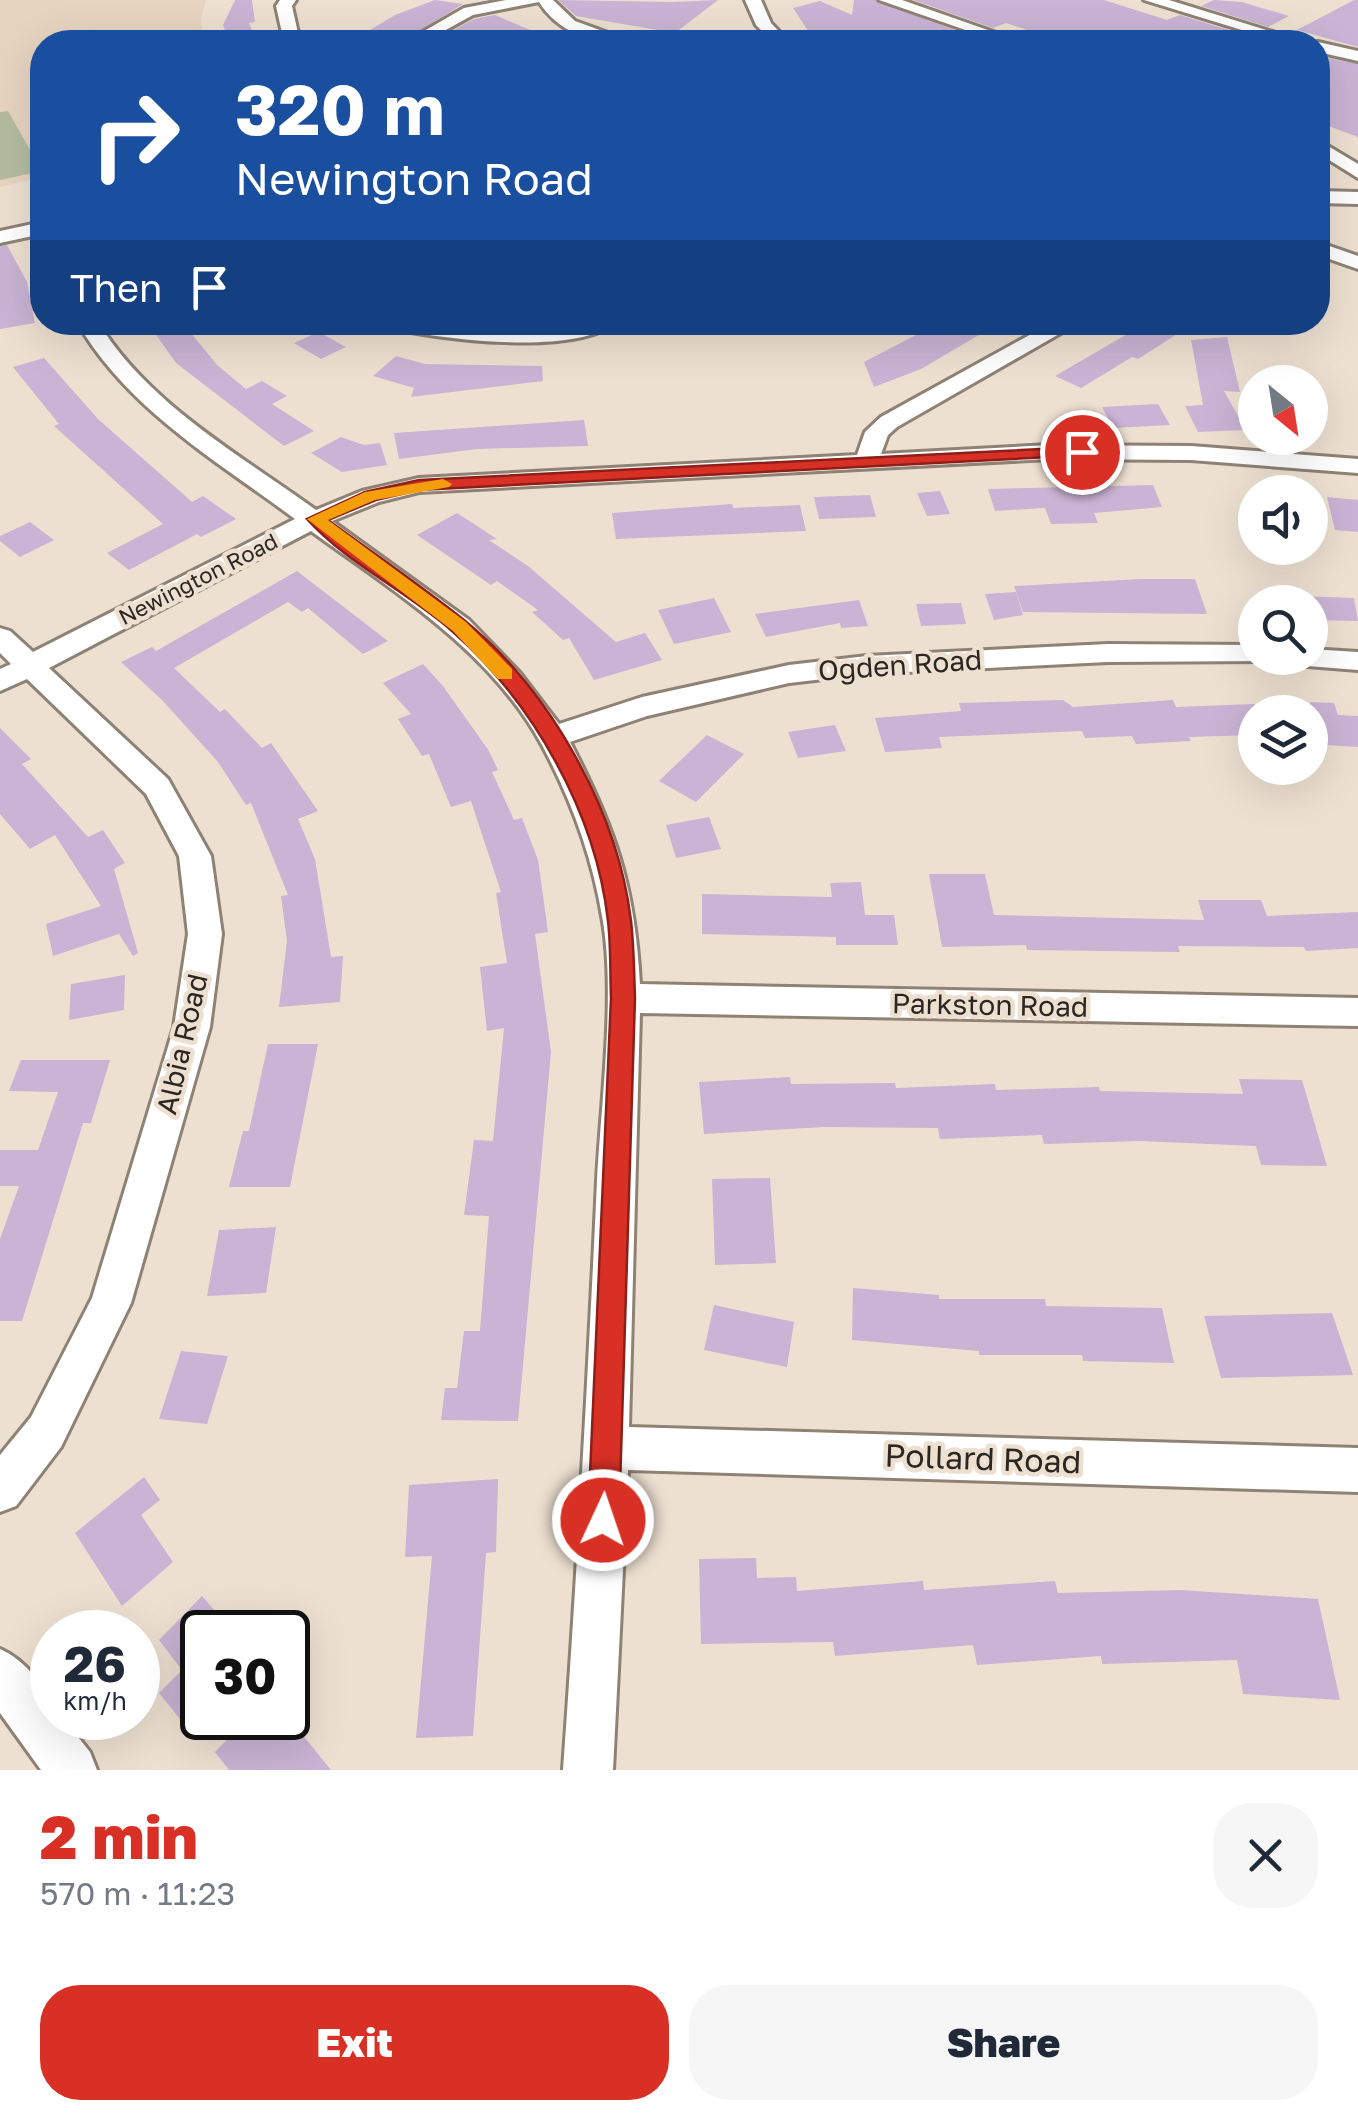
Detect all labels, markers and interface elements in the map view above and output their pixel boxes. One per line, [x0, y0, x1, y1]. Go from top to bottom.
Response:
text: 320 m [235, 66, 445, 150]
icon: right [70, 70, 200, 200]
text: Newington Road [235, 151, 593, 205]
icon: arrive [182, 260, 237, 315]
text: Then [70, 265, 162, 310]
north arrow [1238, 365, 1328, 455]
map controls [1238, 365, 1328, 785]
pin [1040, 410, 1125, 495]
icon: arrive [1055, 425, 1110, 480]
button: sound [1238, 475, 1328, 565]
street label: Newington Road [114, 527, 282, 630]
button: search [1238, 585, 1328, 675]
street label: Ogden Road [817, 642, 983, 687]
button: layers [1238, 695, 1328, 785]
street label: Albia Road [149, 970, 214, 1117]
street label: Parkston Road [892, 986, 1088, 1023]
street label: Pollard Road [884, 1436, 1082, 1480]
position arrow [551, 1468, 655, 1572]
speed limit sign: 30 [180, 1610, 310, 1740]
text: 26 [64, 1633, 126, 1693]
text: km/h [63, 1685, 127, 1716]
text: 2 min [40, 1800, 198, 1872]
button: close [1213, 1803, 1318, 1908]
text: 570 m · 11:23 [40, 1874, 235, 1912]
button: Exit [40, 1985, 669, 2100]
button: Share [689, 1985, 1318, 2100]

